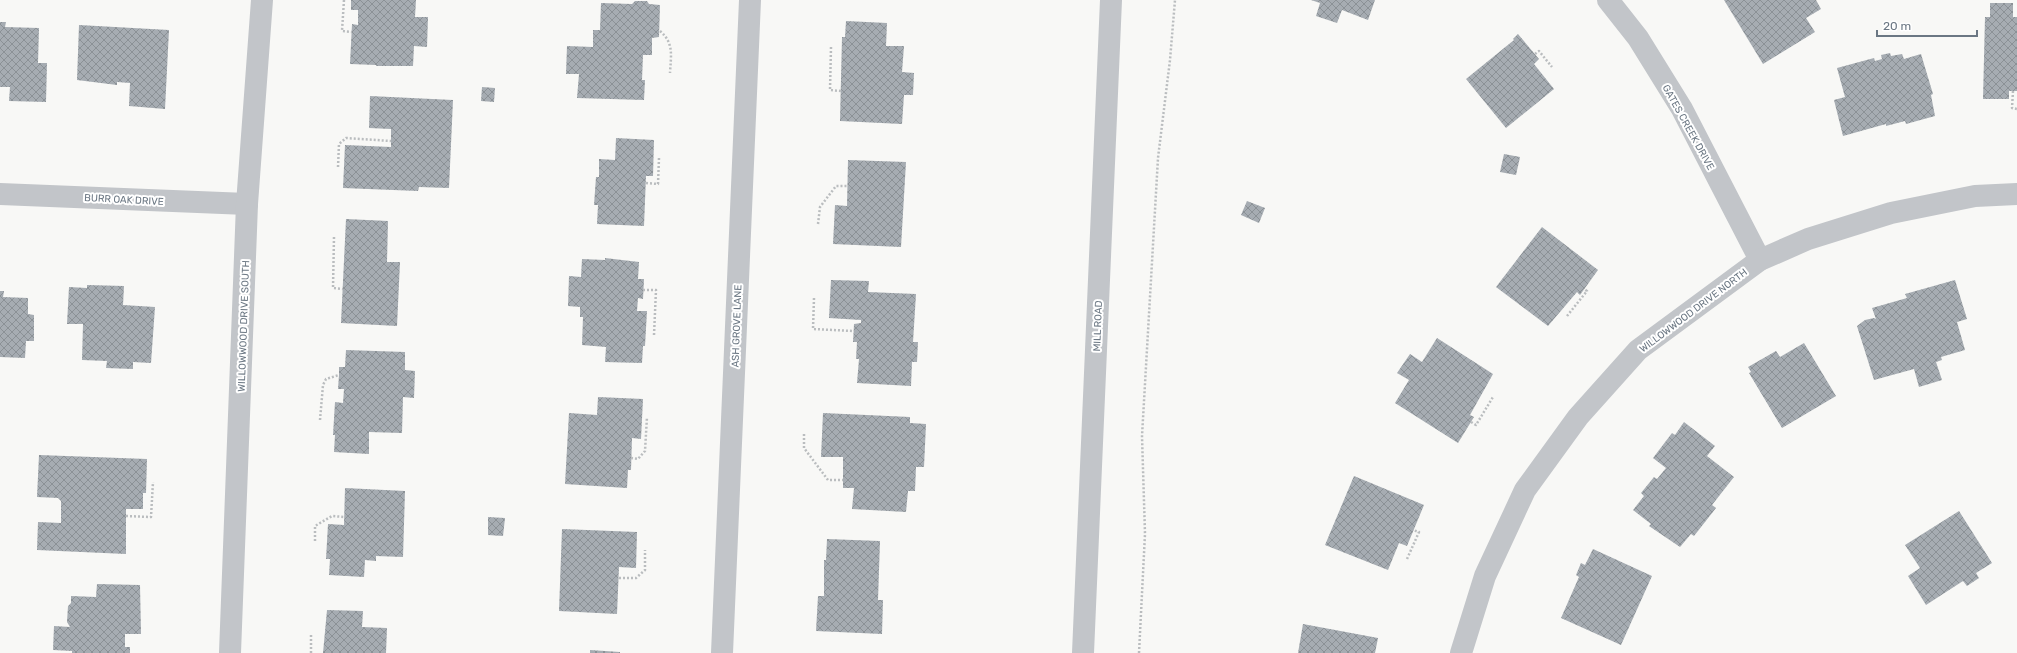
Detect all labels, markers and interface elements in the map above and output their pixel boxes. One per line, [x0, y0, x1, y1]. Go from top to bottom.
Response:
scale bar [1877, 12, 1977, 38]
text: 20 m [1883, 19, 1911, 33]
street label: GATES CREEK DRIVE [1660, 83, 1717, 172]
street label: BURR OAK DRIVE [84, 192, 164, 208]
street label: WILLOWWOOD DRIVE SOUTH [236, 260, 252, 392]
street label: WILLOWWOOD DRIVE NORTH [1637, 266, 1750, 355]
street label: ASH GROVE LANE [730, 284, 744, 368]
street label: MILL ROAD [1091, 300, 1105, 352]

